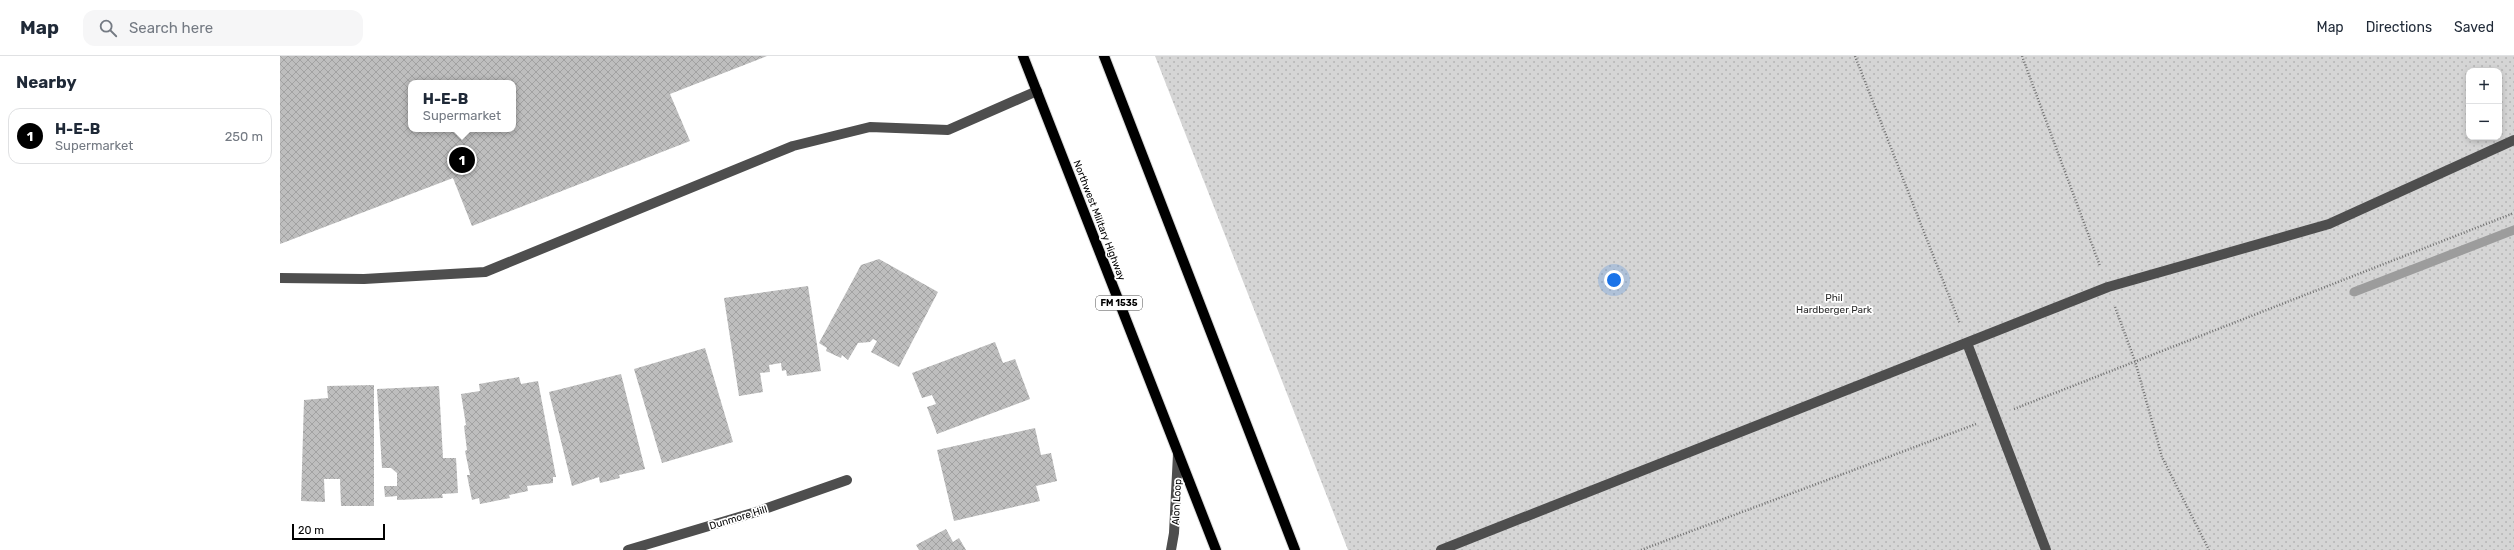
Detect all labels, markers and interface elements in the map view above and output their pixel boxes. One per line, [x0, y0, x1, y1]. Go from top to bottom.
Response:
search box [83, 10, 363, 46]
text: Map [20, 16, 59, 39]
icon: search [97, 17, 119, 39]
text: Search here [129, 19, 213, 37]
text: Map [2317, 19, 2344, 36]
text: Directions [2366, 19, 2432, 36]
text: Saved [2454, 19, 2494, 36]
map controls [2466, 68, 2502, 140]
button: + [2466, 68, 2502, 104]
text: Nearby [16, 72, 77, 92]
popup [408, 80, 516, 132]
text: H-E-B [423, 90, 468, 108]
button: − [2466, 104, 2502, 140]
text: Supermarket [423, 108, 501, 123]
text: H-E-B [55, 120, 100, 138]
text: 1 [27, 129, 33, 144]
text: 250 m [225, 129, 263, 144]
text: Supermarket [55, 138, 133, 153]
pin: 1 [449, 145, 475, 175]
street label: Northwest Military Highway [1071, 159, 1128, 283]
your location [1604, 270, 1624, 290]
park label: Phil Hardberger Park [1796, 292, 1873, 316]
road number: FM 1535 [1096, 296, 1142, 310]
street label: Alon Loop [1170, 479, 1184, 526]
street label: Dunmore Hill [708, 503, 769, 532]
scale bar [292, 522, 385, 541]
text: 20 m [298, 524, 324, 537]

